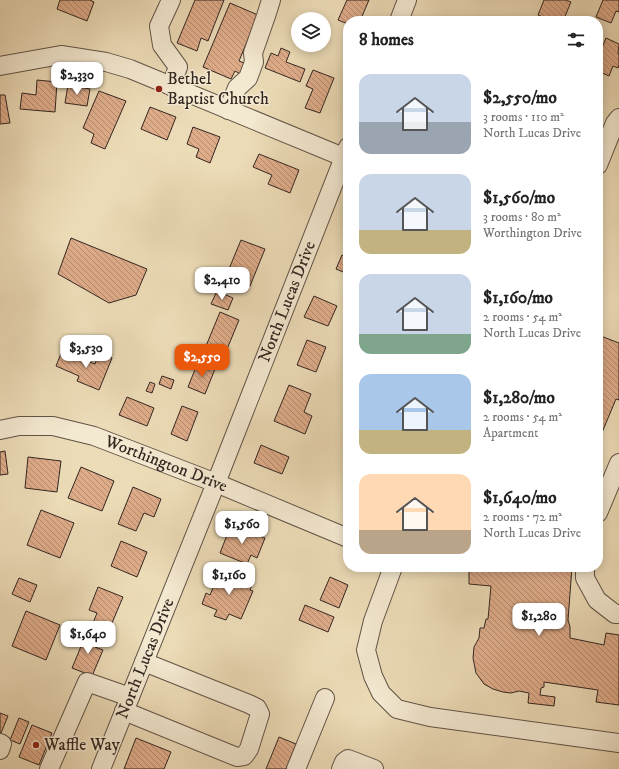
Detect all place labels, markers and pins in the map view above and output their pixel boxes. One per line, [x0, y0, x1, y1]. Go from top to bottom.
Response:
pin: $2,330 [44, 62, 110, 96]
place label: Bethel Baptist Church [167, 68, 269, 110]
marker: Bethel Baptist Church [154, 84, 164, 94]
pin: $2,410 [189, 267, 255, 301]
pin: $3,530 [53, 335, 119, 369]
pin: $2,550 [169, 344, 235, 378]
pin: $1,560 [209, 511, 275, 545]
pin: $1,160 [196, 562, 262, 596]
pin: $1,280 [506, 603, 572, 637]
pin: $1,640 [55, 621, 121, 655]
place label: Waffle Way [43, 734, 121, 756]
marker: Waffle Way [31, 740, 41, 750]

